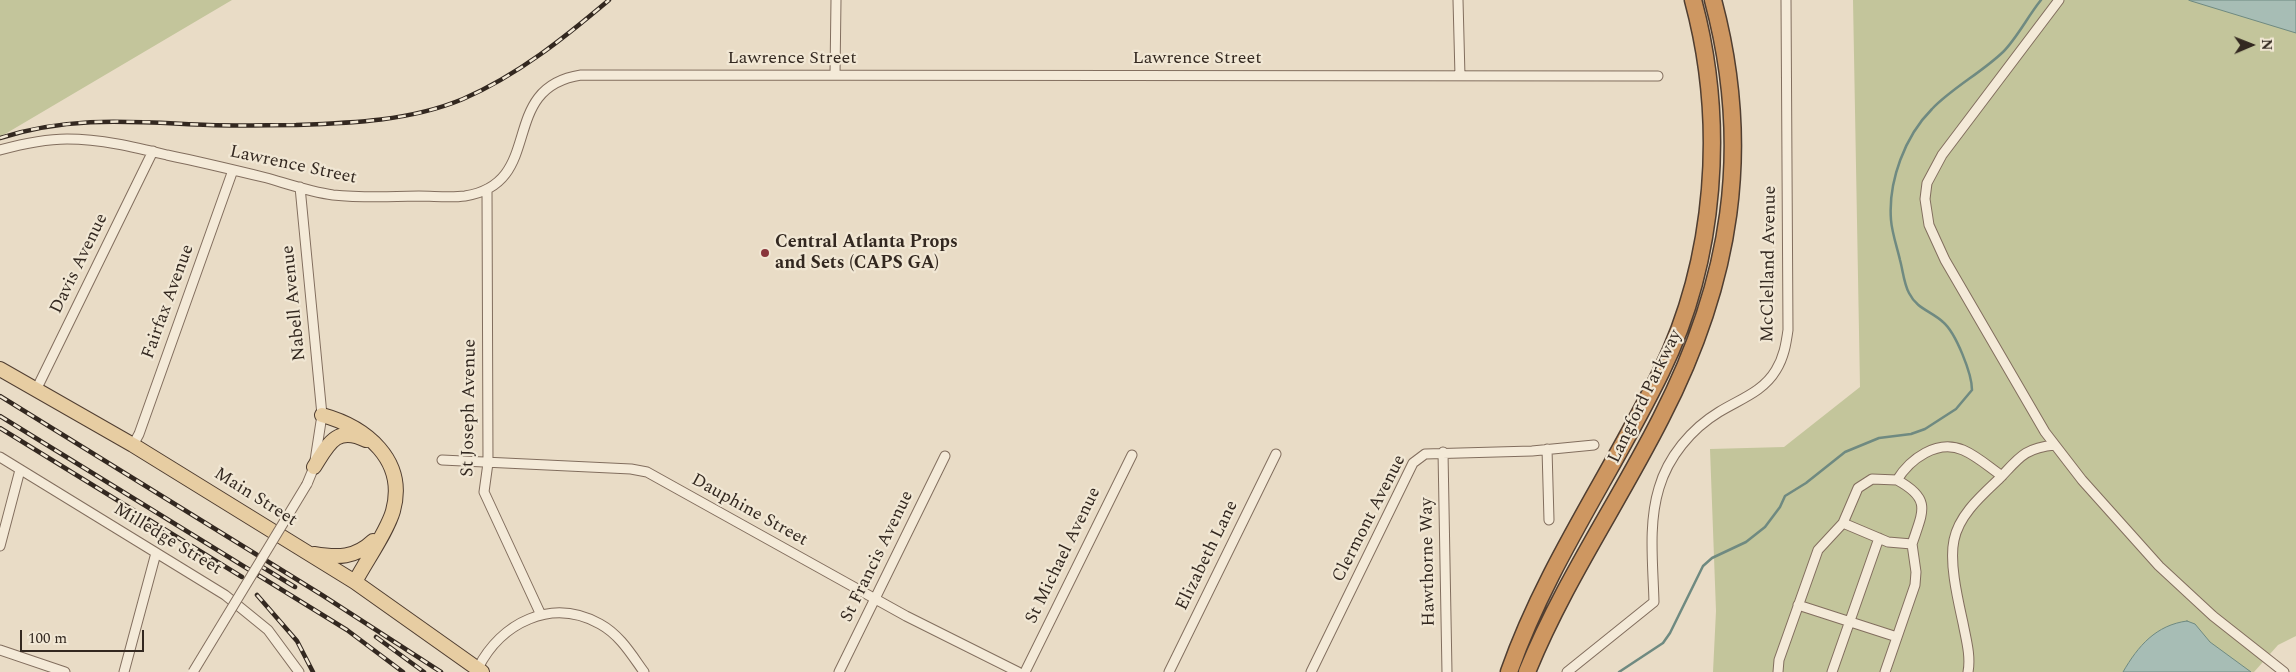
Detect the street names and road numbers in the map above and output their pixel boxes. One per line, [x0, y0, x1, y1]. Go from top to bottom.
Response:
street label: Lawrence Street [727, 48, 857, 70]
street label: Lawrence Street [1132, 48, 1262, 70]
street label: Lawrence Street [228, 142, 358, 190]
street label: McClelland Avenue [1758, 185, 1782, 343]
street label: Davis Avenue [46, 210, 114, 318]
street label: Fairfax Avenue [138, 242, 200, 362]
street label: Nabell Avenue [278, 244, 312, 362]
street label: Langford Parkway [1604, 327, 1688, 467]
street label: St Joseph Avenue [458, 339, 482, 477]
street label: Clermont Avenue [1329, 452, 1411, 586]
street label: Main Street [209, 464, 301, 532]
street label: Dauphine Street [687, 470, 811, 552]
street label: St Michael Avenue [1022, 484, 1106, 628]
street label: St Francis Avenue [837, 488, 919, 626]
street label: Elizabeth Lane [1172, 497, 1244, 615]
street label: Hawthorne Way [1417, 497, 1441, 627]
street label: Milledge Street [109, 499, 225, 581]

